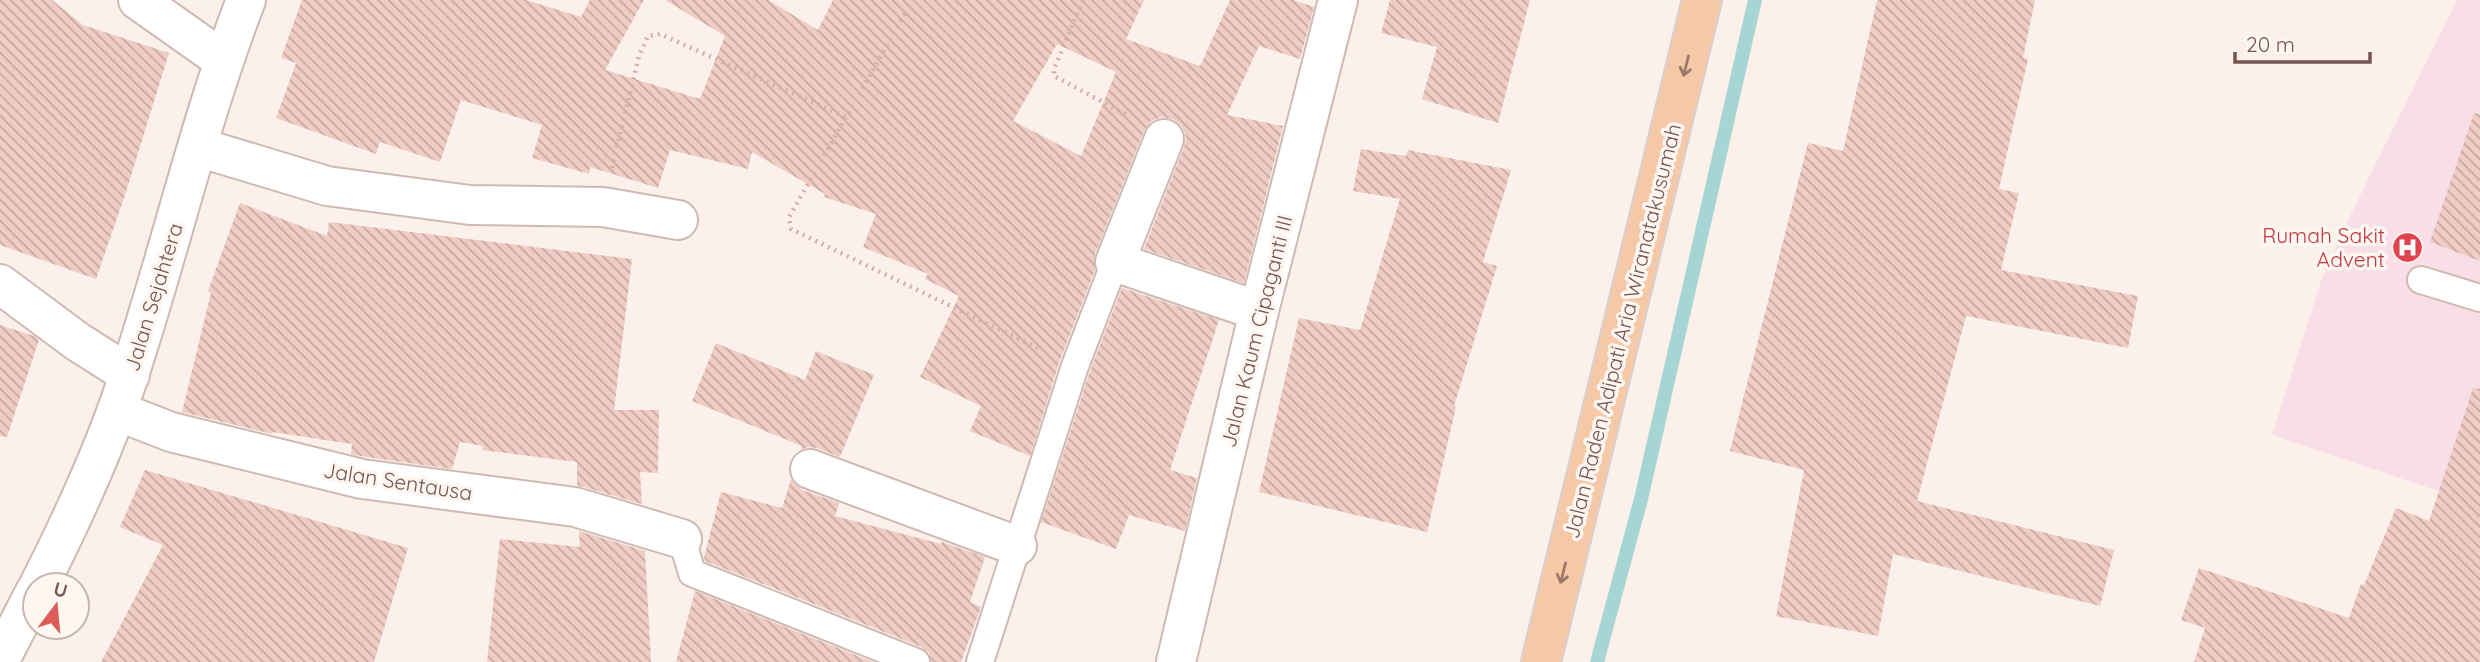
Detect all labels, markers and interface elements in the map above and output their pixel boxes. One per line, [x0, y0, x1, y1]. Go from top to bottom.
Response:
scale bar [2235, 21, 2370, 65]
text: 20 m [2246, 31, 2295, 57]
one-way arrow [1679, 54, 1692, 77]
street label: Jalan Raden Adipati Aria Wiranatakusumah [1558, 121, 1686, 541]
street label: Jalan Kaum Cipaganti III [1215, 212, 1297, 450]
street label: Jalan Sejahtera [118, 220, 188, 374]
place label: Rumah Sakit Advent [2262, 222, 2385, 272]
hospital icon: Rumah Sakit Advent [2391, 230, 2425, 264]
street label: Jalan Sentausa [322, 456, 474, 506]
one-way arrow [1556, 561, 1569, 584]
north arrow [21, 571, 91, 641]
text: U [51, 576, 70, 603]

